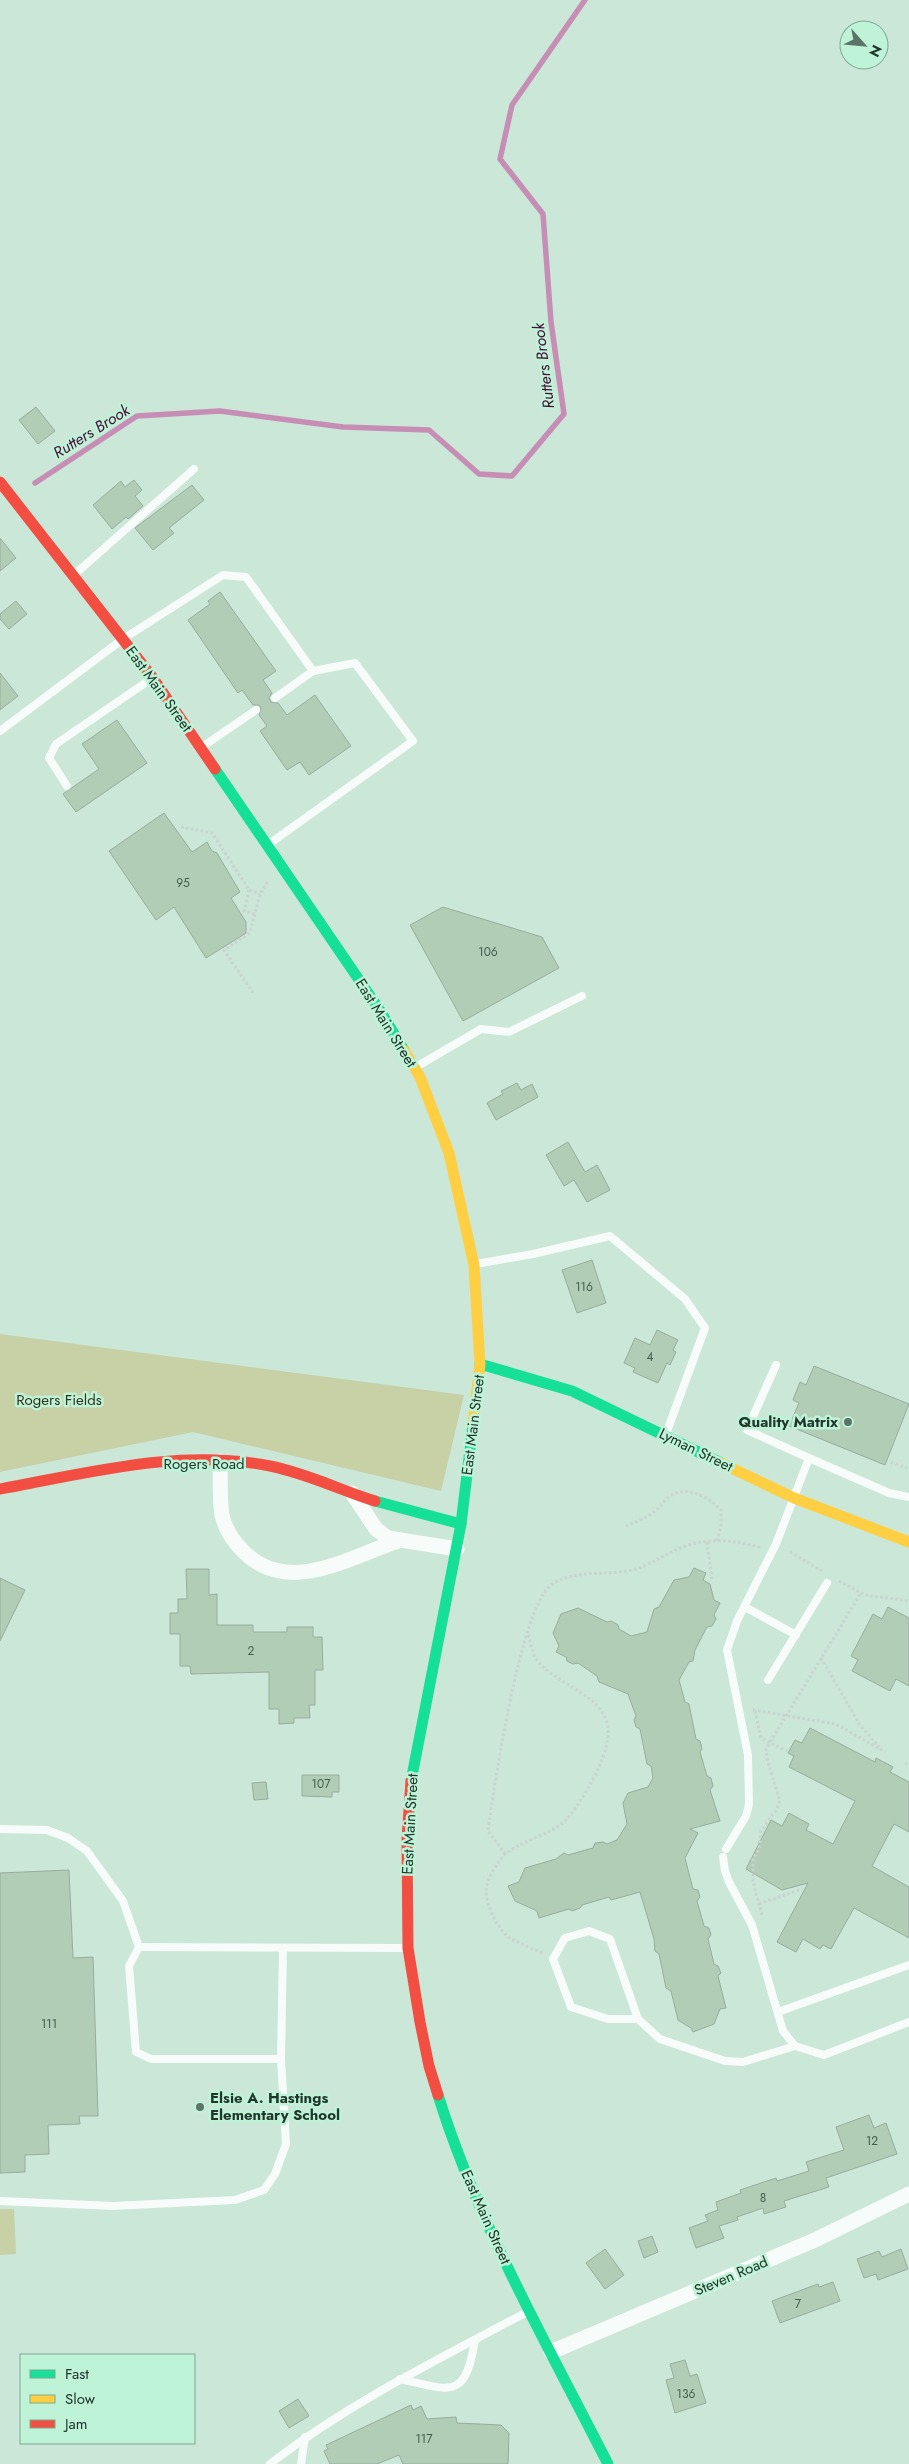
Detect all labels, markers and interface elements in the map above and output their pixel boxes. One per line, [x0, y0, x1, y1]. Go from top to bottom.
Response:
north arrow [839, 20, 889, 70]
text: N [864, 41, 887, 60]
water label: Rutters Brook [527, 321, 560, 410]
water label: Rutters Brook [49, 398, 135, 464]
street label: East Main Street [120, 642, 198, 737]
house number: 95 [176, 874, 190, 892]
house number: 106 [478, 943, 498, 961]
street label: East Main Street [350, 974, 422, 1072]
house number: 116 [575, 1278, 593, 1296]
house number: 4 [647, 1348, 654, 1366]
street label: East Main Street [456, 1373, 490, 1476]
park label: Rogers Fields [16, 1389, 102, 1411]
place label: Quality Matrix [739, 1411, 838, 1433]
marker: Quality Matrix [842, 1416, 854, 1428]
street label: Lyman Street [655, 1423, 737, 1478]
street label: Rogers Road [164, 1453, 244, 1475]
house number: 2 [248, 1642, 255, 1660]
street label: East Main Street [396, 1773, 424, 1875]
house number: 107 [312, 1775, 331, 1793]
house number: 111 [41, 2015, 57, 2033]
place label: Elsie A. Hastings Elementary School [210, 2087, 340, 2126]
marker: Elsie A. Hastings Elementary School [194, 2101, 206, 2113]
house number: 12 [866, 2132, 878, 2150]
street label: East Main Street [455, 2166, 517, 2268]
house number: 8 [760, 2189, 766, 2207]
street label: Steven Road [691, 2251, 771, 2301]
house number: 7 [795, 2295, 802, 2313]
legend [20, 2354, 195, 2444]
text: Fast [65, 2363, 89, 2385]
house number: 136 [677, 2385, 696, 2403]
text: Slow [65, 2388, 96, 2410]
text: Jam [63, 2413, 88, 2435]
house number: 117 [415, 2430, 433, 2448]

